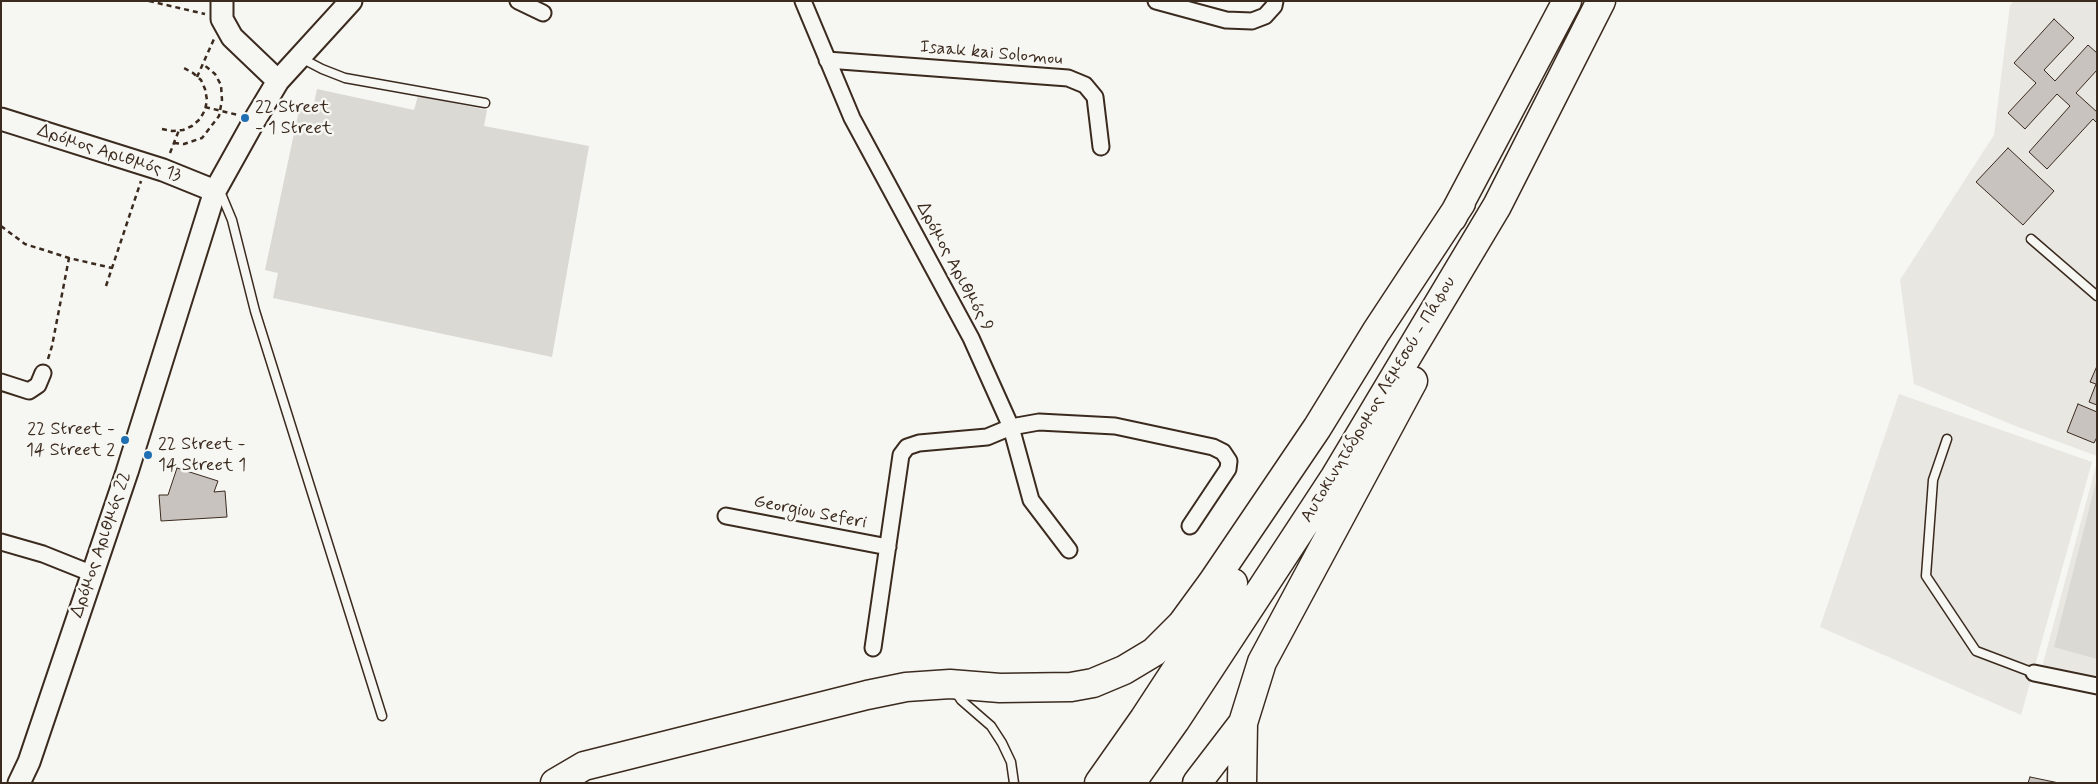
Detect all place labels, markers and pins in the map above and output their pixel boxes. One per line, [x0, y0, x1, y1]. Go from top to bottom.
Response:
place label: 22 Street - 1 Street [255, 97, 332, 140]
marker: 22 Street - 1 Street [239, 112, 251, 124]
place label: 22 Street - 14 Street 2 [26, 419, 115, 462]
marker: 22 Street - 14 Street 2 [119, 434, 131, 446]
place label: 22 Street - 14 Street 1 [158, 434, 246, 476]
marker: 22 Street - 14 Street 1 [142, 449, 154, 461]

